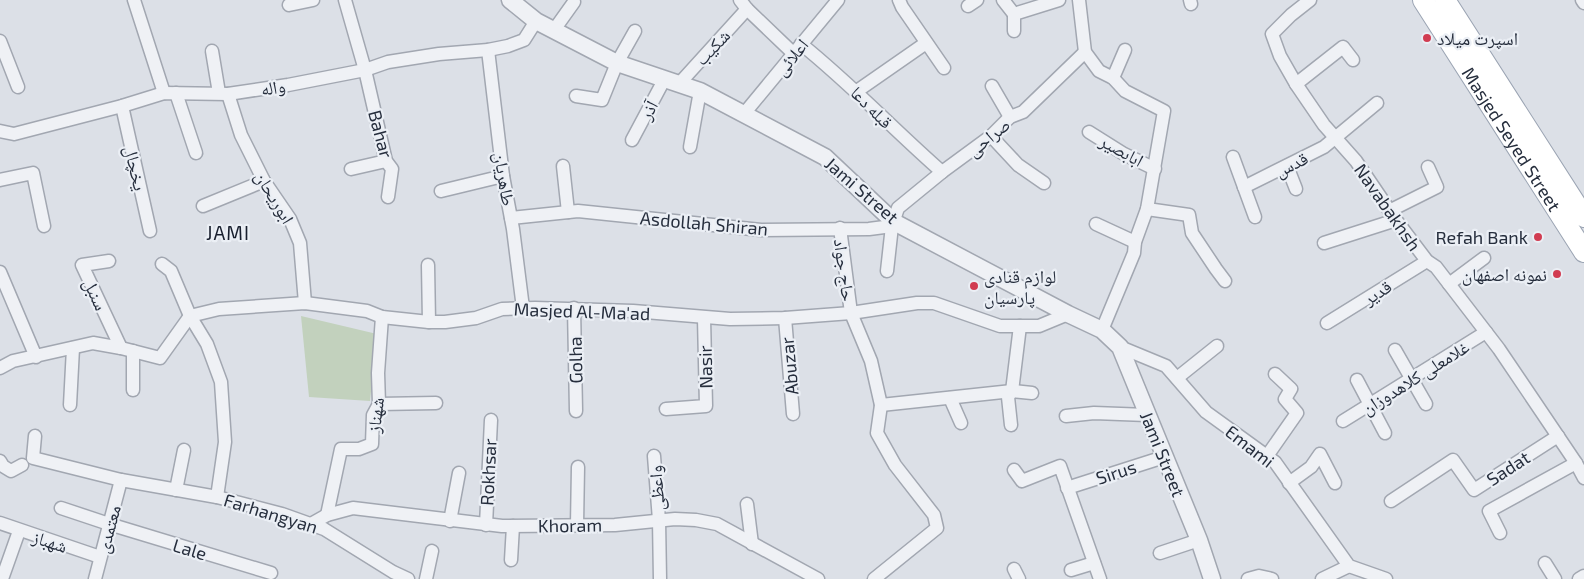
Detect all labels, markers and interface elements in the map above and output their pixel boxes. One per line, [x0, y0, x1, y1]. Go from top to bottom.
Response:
street label: شکیب [690, 24, 735, 70]
place label: اسپرت میلاد [1437, 27, 1518, 50]
marker: اسپرت میلاد [1421, 32, 1433, 44]
street label: اعلائی [769, 34, 813, 81]
street label: Masjed Seyed Street [1458, 63, 1566, 215]
street label: واله [259, 74, 287, 100]
street label: قبله دعا [846, 81, 898, 133]
street label: آذر [633, 96, 662, 124]
street label: Bahar [364, 108, 398, 160]
street label: صراحی [962, 113, 1015, 162]
street label: ابابصیر [1095, 129, 1148, 171]
street label: یخچال [119, 143, 152, 193]
street label: قدس [1271, 147, 1312, 182]
street label: طاهریان [489, 151, 520, 208]
street label: Jami Street [821, 152, 903, 228]
street label: Navabakhsh [1350, 159, 1426, 255]
street label: ابوریحان [250, 167, 299, 228]
street label: Asdollah Shiran [639, 206, 769, 240]
district label: JAMI [206, 221, 250, 244]
place label: Refah Bank [1435, 226, 1528, 248]
marker: Refah Bank [1532, 231, 1544, 243]
street label: حاج جواد [828, 237, 860, 303]
place label: نمونه اصفهان [1462, 263, 1547, 286]
place label: لوازم قنادی پارسیان [984, 265, 1056, 309]
marker: نمونه اصفهان [1551, 268, 1563, 280]
street label: سنبل [78, 274, 113, 314]
street label: قدیر [1358, 275, 1396, 310]
marker: لوازم قنادی پارسیان [968, 280, 980, 292]
street label: Masjed Al-Ma'ad [513, 298, 651, 324]
street label: غلامعلی کلاهدوزان [1357, 335, 1473, 420]
street label: Golha [564, 336, 586, 384]
street label: Abuzar [776, 336, 802, 396]
street label: Nasir [694, 345, 716, 389]
street label: شهناز [362, 396, 388, 435]
street label: Jami Street [1136, 408, 1190, 500]
street label: Emami [1221, 420, 1279, 472]
street label: Rokhsar [475, 438, 501, 506]
street label: Sadat [1482, 446, 1534, 490]
street label: Sirus [1093, 455, 1139, 489]
street label: واعظی [643, 464, 670, 511]
street label: Farhangyan [221, 488, 321, 538]
street label: معتمدی [91, 502, 126, 556]
street label: Khoram [538, 513, 602, 537]
street label: شهباز [29, 525, 70, 557]
street label: Lale [170, 533, 210, 565]

